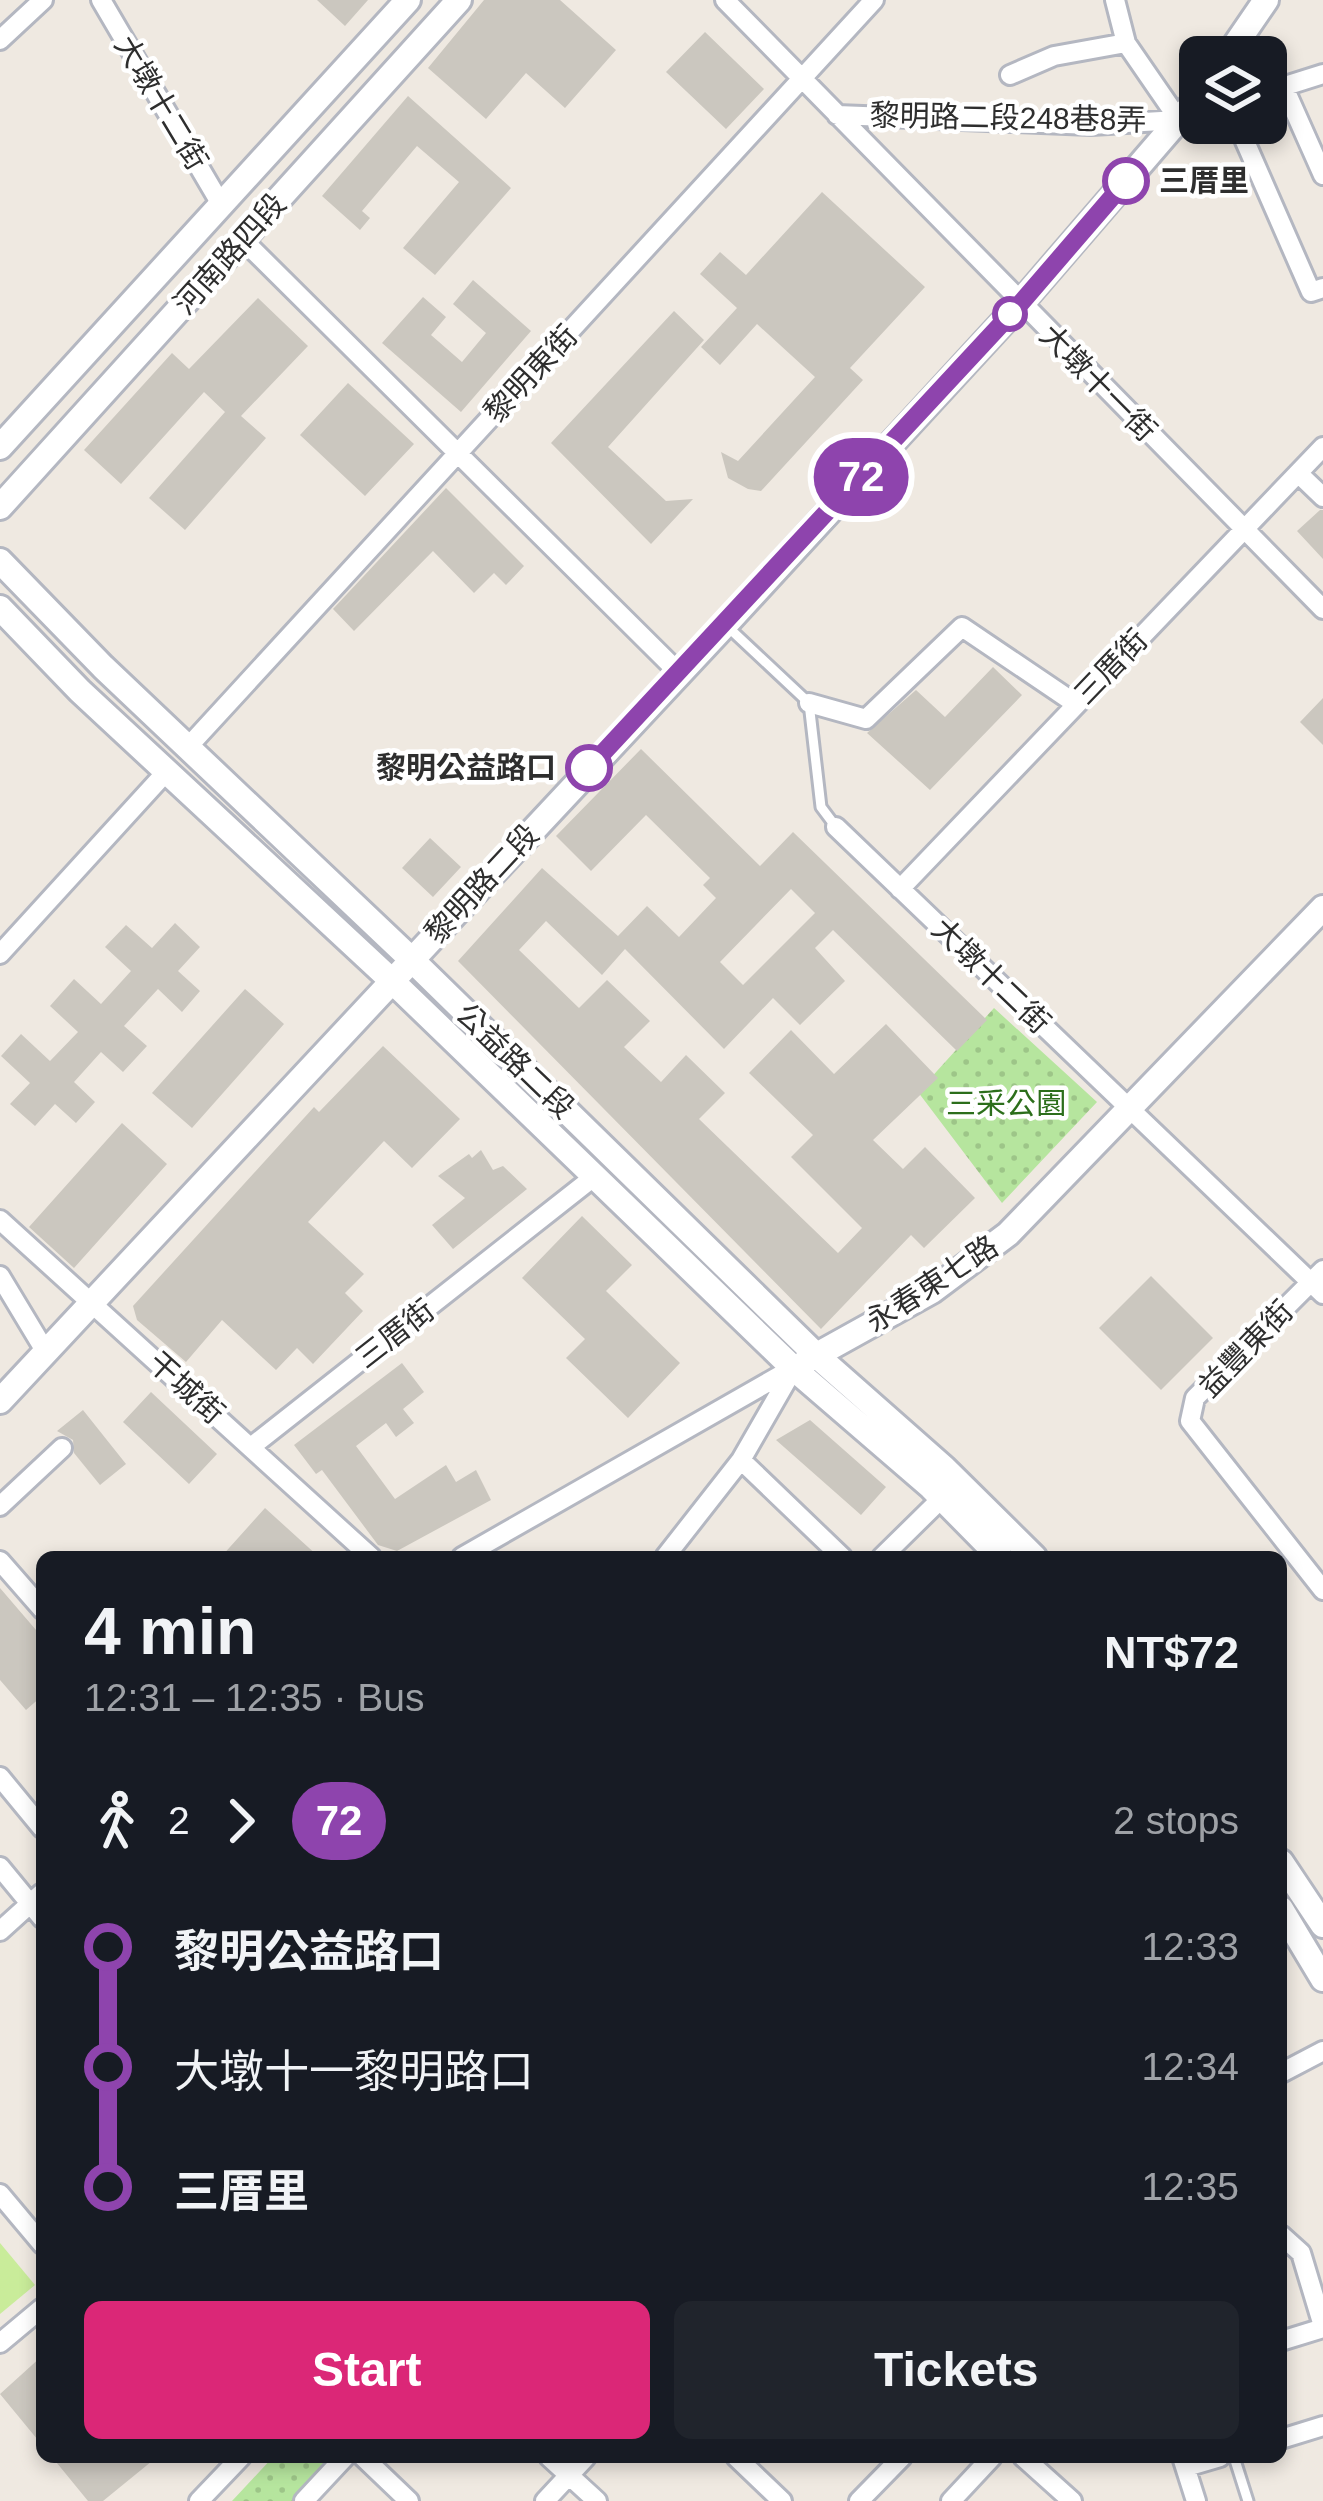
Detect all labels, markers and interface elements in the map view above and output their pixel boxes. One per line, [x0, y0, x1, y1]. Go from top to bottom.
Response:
street label: 大墩十二街 [109, 30, 214, 176]
map controls [1179, 36, 1287, 144]
button: layers [1179, 36, 1287, 144]
street label: 黎明路二段248巷8弄 [869, 99, 1147, 136]
marker: 三厝里 [1104, 159, 1148, 203]
place label: 三厝里 [1159, 164, 1249, 197]
street label: 河南路四段 [167, 187, 292, 320]
unlabelled marker [994, 298, 1026, 330]
street label: 大墩十一街 [1034, 318, 1163, 447]
street label: 黎明東街 [478, 319, 584, 429]
line badge: 72 [807, 438, 915, 516]
text: 72 [838, 453, 884, 500]
street label: 三厝街 [1068, 623, 1154, 710]
marker: 黎明公益路口 [567, 746, 611, 790]
place label: 黎明公益路口 [376, 751, 556, 784]
street label: 黎明路二段 [418, 818, 545, 950]
street label: 大墩十二街 [926, 912, 1057, 1040]
street label: 公益路二段 [450, 997, 581, 1125]
park label: 三采公園 [946, 1087, 1066, 1120]
street label: 永春東七路 [860, 1229, 1004, 1338]
street label: 三厝街 [349, 1293, 440, 1374]
street label: 益豐東街 [1192, 1294, 1299, 1403]
street label: 干城街 [142, 1345, 231, 1430]
text: 4 min [84, 1594, 256, 1668]
text: NT$72 [1104, 1627, 1239, 1678]
text: 12:31 – 12:35 · Bus [84, 1676, 424, 1719]
icon: walk [84, 1788, 150, 1854]
icon: forward [208, 1788, 274, 1854]
text: 72 [316, 1797, 362, 1844]
text: 2 [168, 1799, 190, 1842]
text: 2 stops [1113, 1799, 1239, 1842]
text: 12:33 [1141, 1925, 1239, 1968]
text: 黎明公益路口 [174, 1926, 444, 1977]
text: 12:34 [1141, 2045, 1239, 2088]
text: 大墩十一黎明路口 [174, 2046, 534, 2097]
text: 12:35 [1141, 2165, 1239, 2208]
text: 三厝里 [174, 2166, 309, 2217]
button: Start [84, 2301, 650, 2439]
button: Tickets [674, 2301, 1239, 2439]

